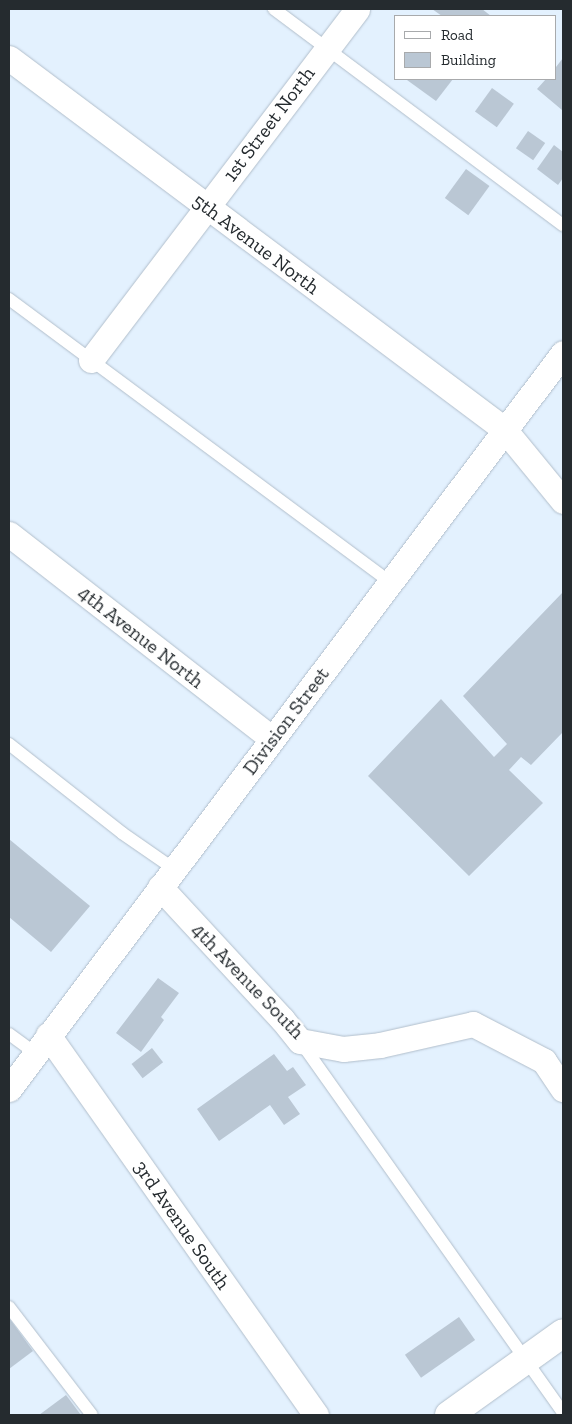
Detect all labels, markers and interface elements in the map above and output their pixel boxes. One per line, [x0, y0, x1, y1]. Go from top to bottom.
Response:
legend [394, 15, 557, 80]
text: Road [441, 26, 473, 44]
text: Building [441, 51, 496, 69]
street label: 1st Street North [218, 62, 320, 186]
street label: 5th Avenue North [188, 188, 324, 300]
street label: 4th Avenue North [73, 580, 209, 694]
street label: Division Street [238, 662, 334, 780]
street label: 4th Avenue South [186, 918, 310, 1044]
street label: 3rd Avenue South [128, 1156, 236, 1294]

